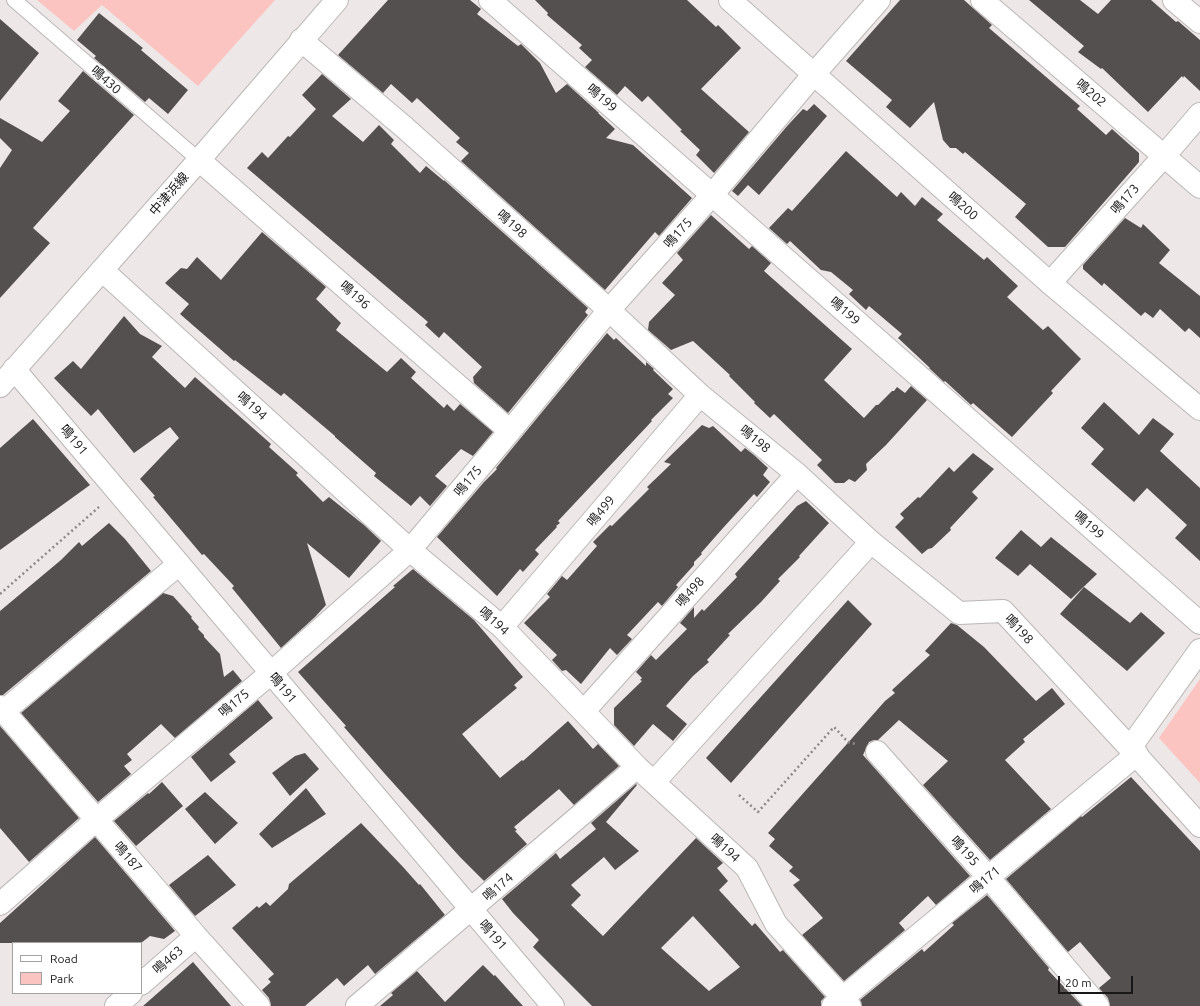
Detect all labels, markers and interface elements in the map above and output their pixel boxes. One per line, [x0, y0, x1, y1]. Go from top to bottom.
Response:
street label: 鳴430 [88, 63, 124, 97]
street label: 鳴202 [1073, 76, 1109, 110]
street label: 鳴199 [584, 81, 620, 115]
street label: 中津浜線 [146, 169, 192, 219]
street label: 鳴173 [1107, 181, 1143, 217]
street label: 鳴200 [945, 189, 981, 223]
street label: 鳴198 [494, 206, 530, 242]
street label: 鳴175 [660, 215, 696, 251]
street label: 鳴196 [337, 278, 373, 312]
street label: 鳴199 [827, 294, 863, 328]
street label: 鳴194 [234, 388, 270, 424]
street label: 鳴191 [57, 422, 91, 458]
street label: 鳴198 [736, 422, 774, 456]
street label: 鳴175 [451, 463, 485, 499]
street label: 鳴499 [584, 493, 618, 529]
street label: 鳴199 [1071, 508, 1107, 542]
street label: 鳴498 [672, 574, 708, 610]
street label: 鳴194 [476, 603, 512, 639]
street label: 鳴198 [1001, 611, 1037, 647]
street label: 鳴191 [266, 670, 300, 706]
street label: 鳴175 [216, 686, 252, 720]
street label: 鳴194 [707, 830, 743, 866]
street label: 鳴195 [947, 833, 983, 869]
street label: 鳴187 [111, 839, 145, 875]
street label: 鳴171 [967, 863, 1003, 897]
street label: 鳴174 [480, 870, 516, 904]
street label: 鳴191 [476, 917, 510, 953]
legend [12, 942, 142, 994]
street label: 鳴463 [150, 943, 186, 977]
text: Road [50, 952, 78, 965]
scale bar [1060, 968, 1135, 994]
text: Park [50, 972, 74, 985]
text: 20 m [1065, 976, 1092, 989]

